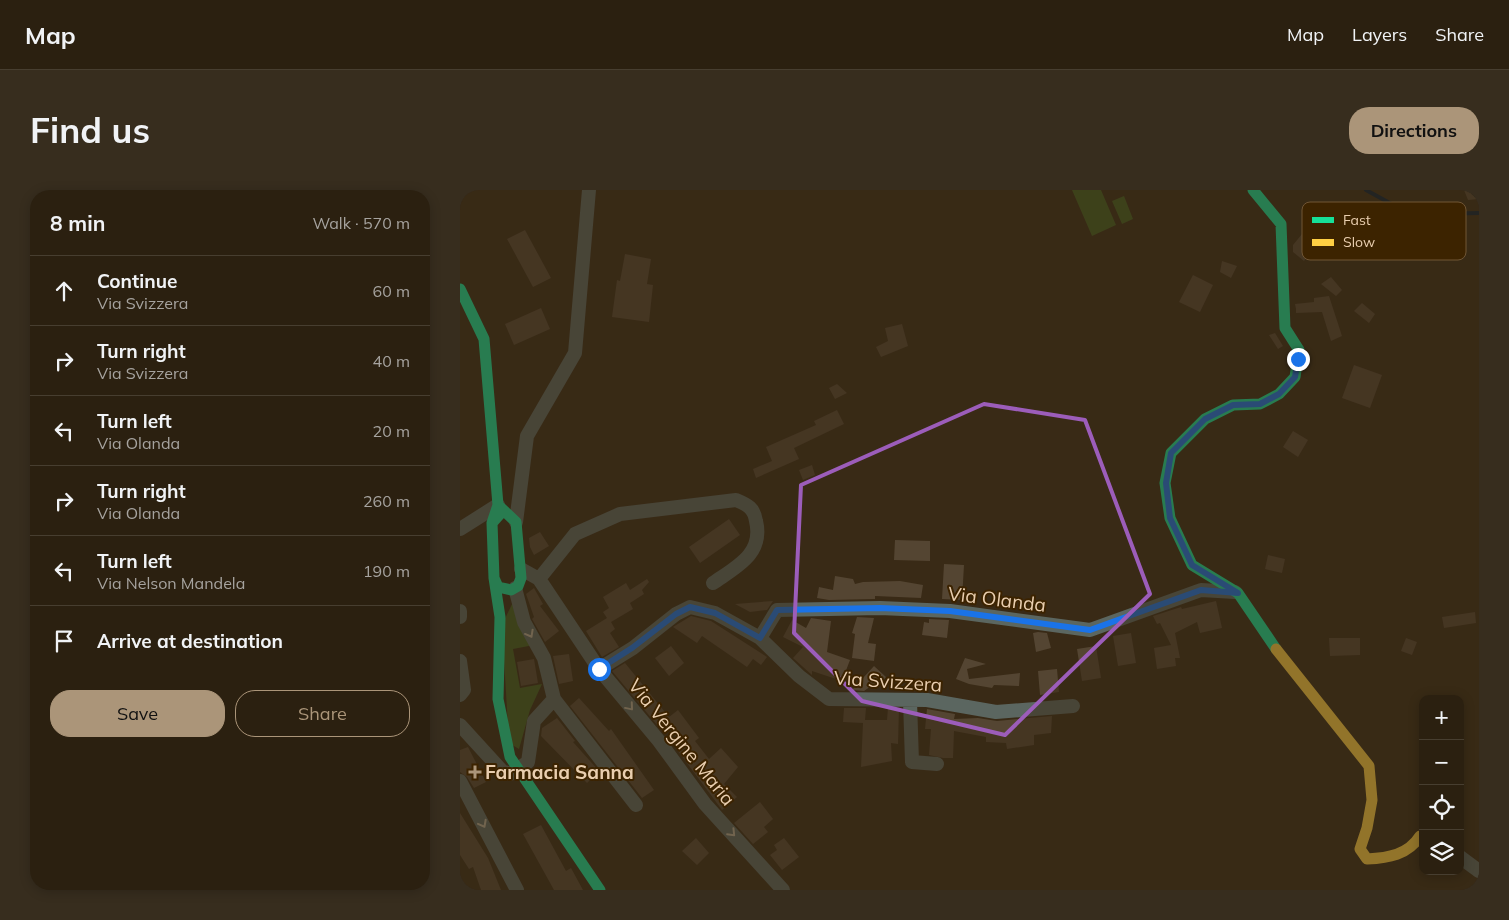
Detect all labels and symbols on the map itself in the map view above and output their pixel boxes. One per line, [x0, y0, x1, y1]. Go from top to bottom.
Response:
legend [1302, 202, 1466, 260]
text: Fast [1343, 211, 1371, 229]
text: Slow [1343, 233, 1375, 251]
route end [1287, 348, 1310, 371]
street label: Via Olanda [947, 581, 1047, 617]
one-way arrow [524, 628, 534, 637]
route start [588, 658, 611, 681]
street label: Via Svizzera [833, 665, 943, 697]
street label: Via Vergine Maria [623, 674, 741, 810]
one-way arrow [625, 701, 634, 710]
place label: Farmacia Sanna [485, 760, 634, 784]
marker: Farmacia Sanna [469, 766, 481, 778]
one-way arrow [477, 819, 487, 828]
one-way arrow [726, 827, 735, 836]

